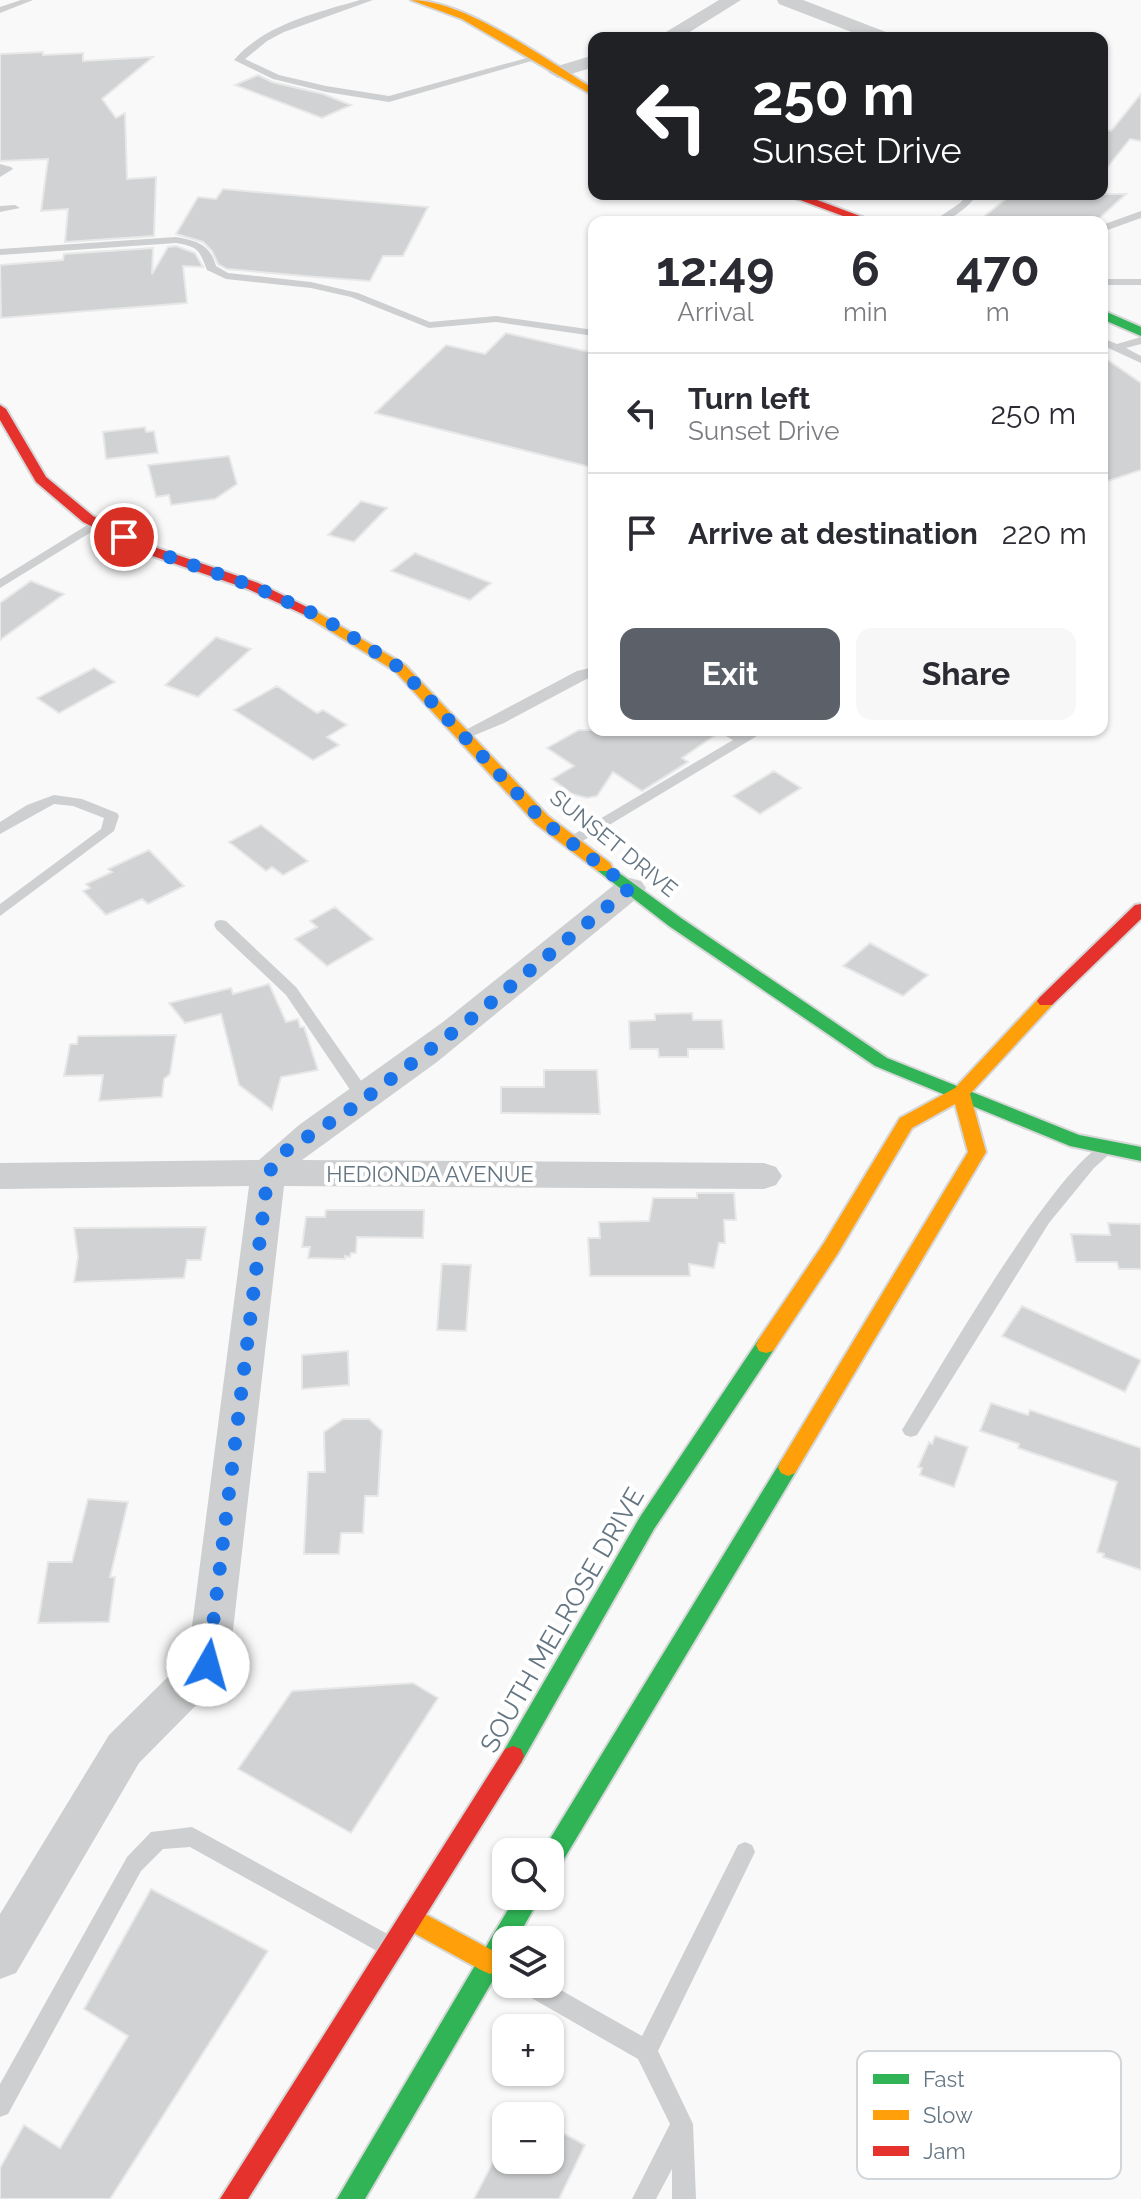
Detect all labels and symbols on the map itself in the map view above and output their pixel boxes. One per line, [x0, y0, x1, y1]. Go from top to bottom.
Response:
pin [90, 503, 158, 571]
street label: SUNSET DRIVE [545, 784, 683, 902]
street label: HEDIONDA AVENUE [326, 1161, 534, 1187]
street label: SOUTH MELROSE DRIVE [474, 1482, 650, 1758]
position arrow [166, 1623, 250, 1707]
legend [857, 2051, 1121, 2179]
text: Fast [923, 2066, 965, 2092]
text: Slow [923, 2102, 973, 2128]
text: Jam [923, 2138, 966, 2164]

